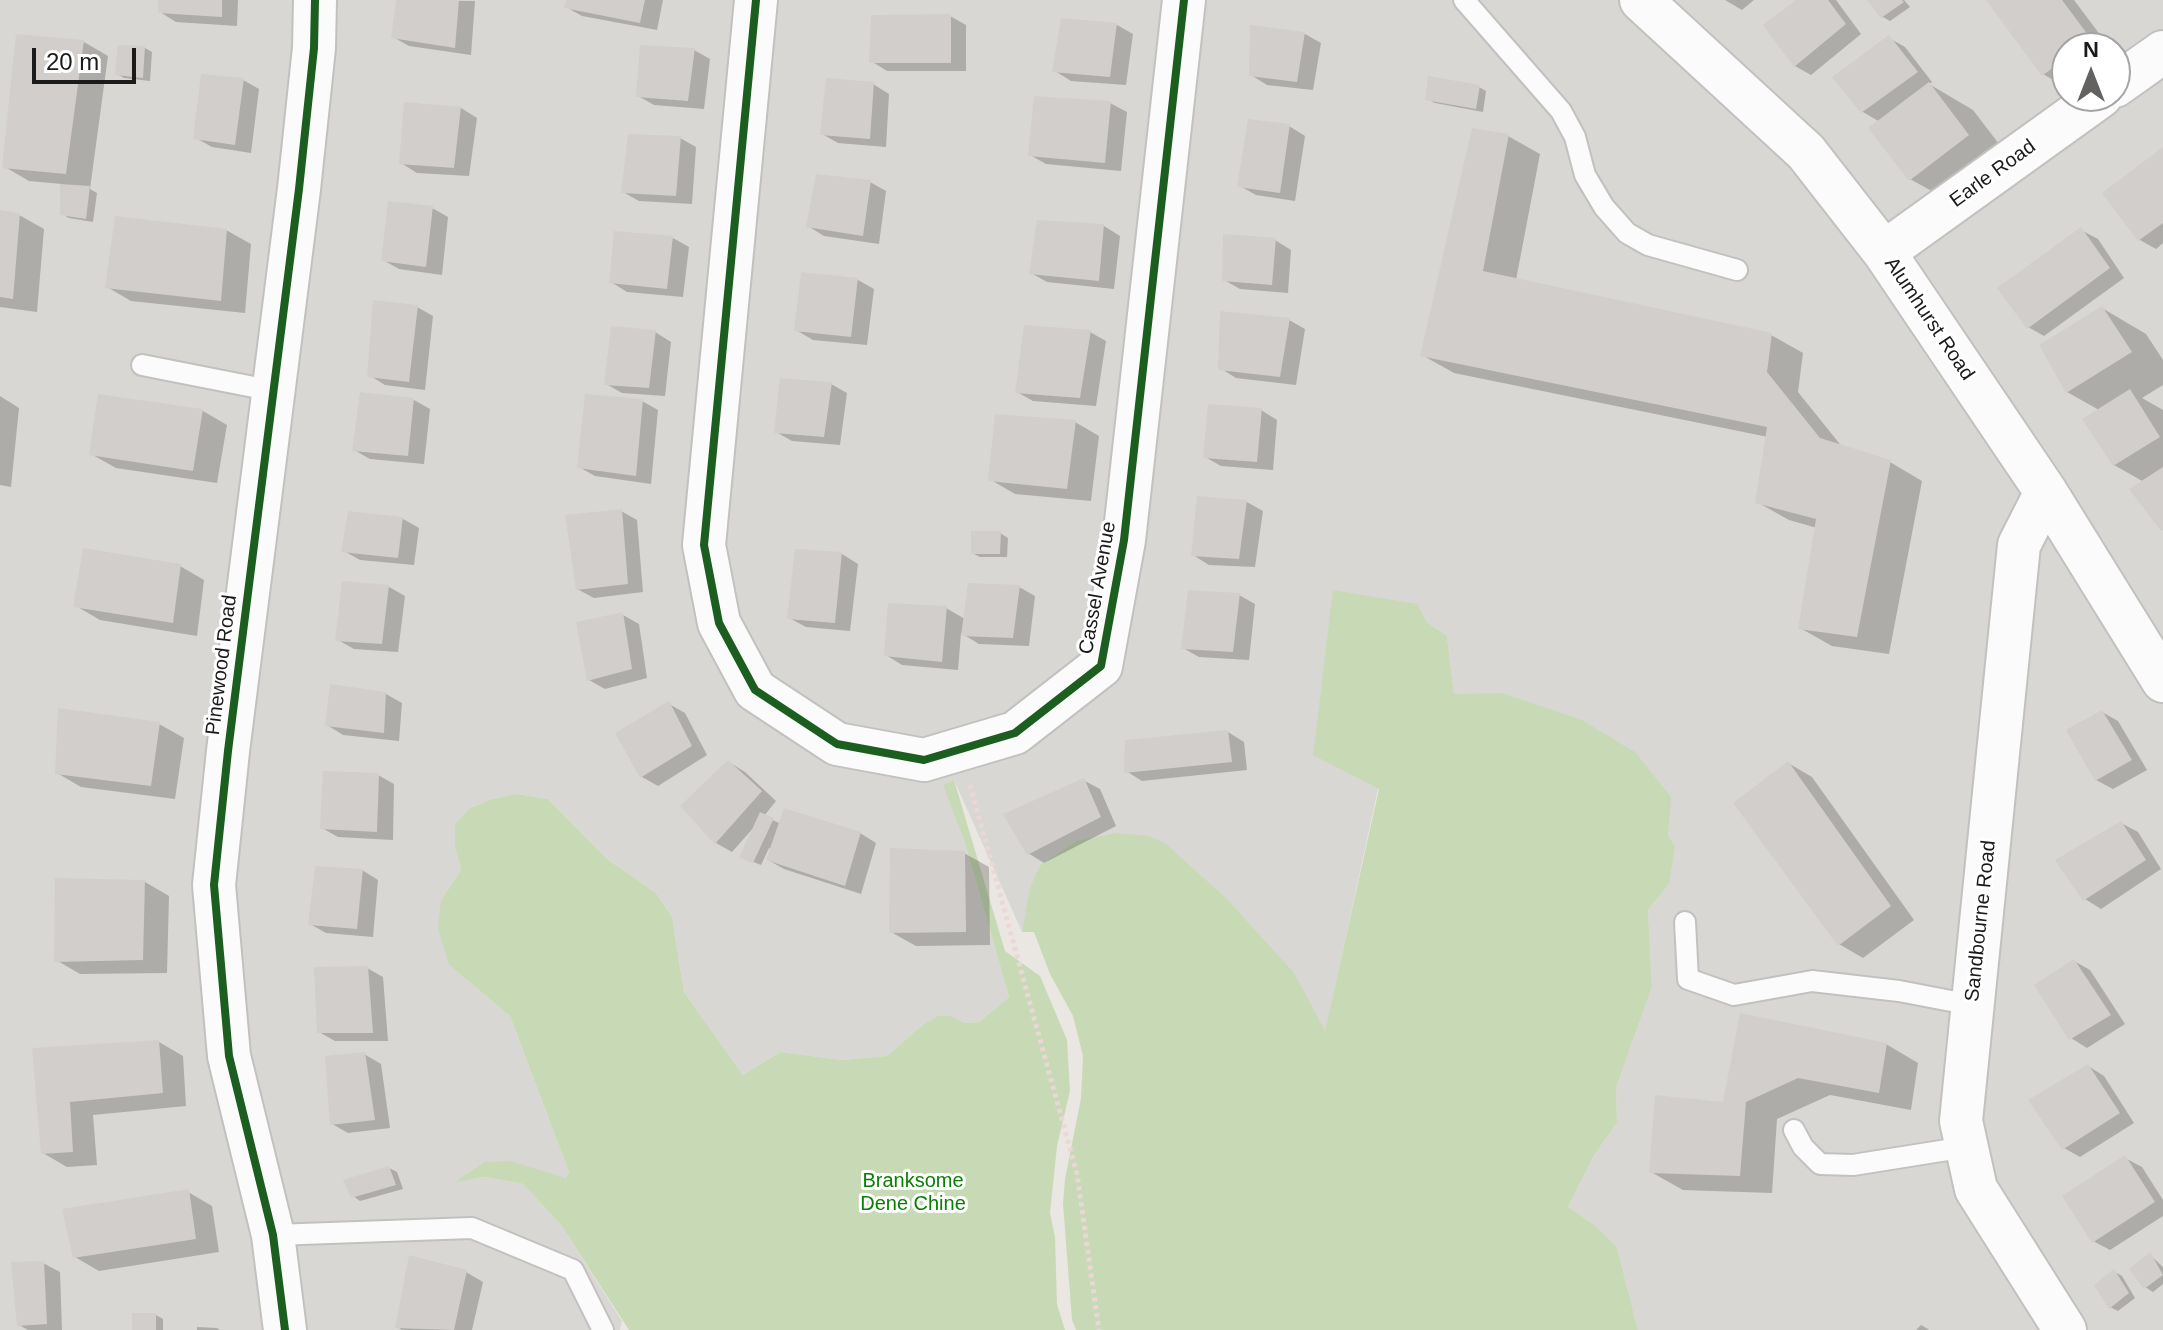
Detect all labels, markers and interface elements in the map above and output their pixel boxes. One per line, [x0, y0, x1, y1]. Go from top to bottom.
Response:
scale bar [36, 32, 140, 82]
north arrow [2051, 32, 2131, 112]
text: N [2083, 37, 2099, 62]
text: 20 m [46, 48, 99, 75]
street label: Earle Road [1945, 135, 2041, 213]
street label: Alumhurst Road [1879, 253, 1979, 385]
street label: Cassel Avenue [1075, 520, 1121, 656]
street label: Pinewood Road [201, 593, 243, 737]
street label: Sandbourne Road [1961, 839, 2001, 1003]
park label: Branksome Dene Chine [860, 1169, 966, 1216]

